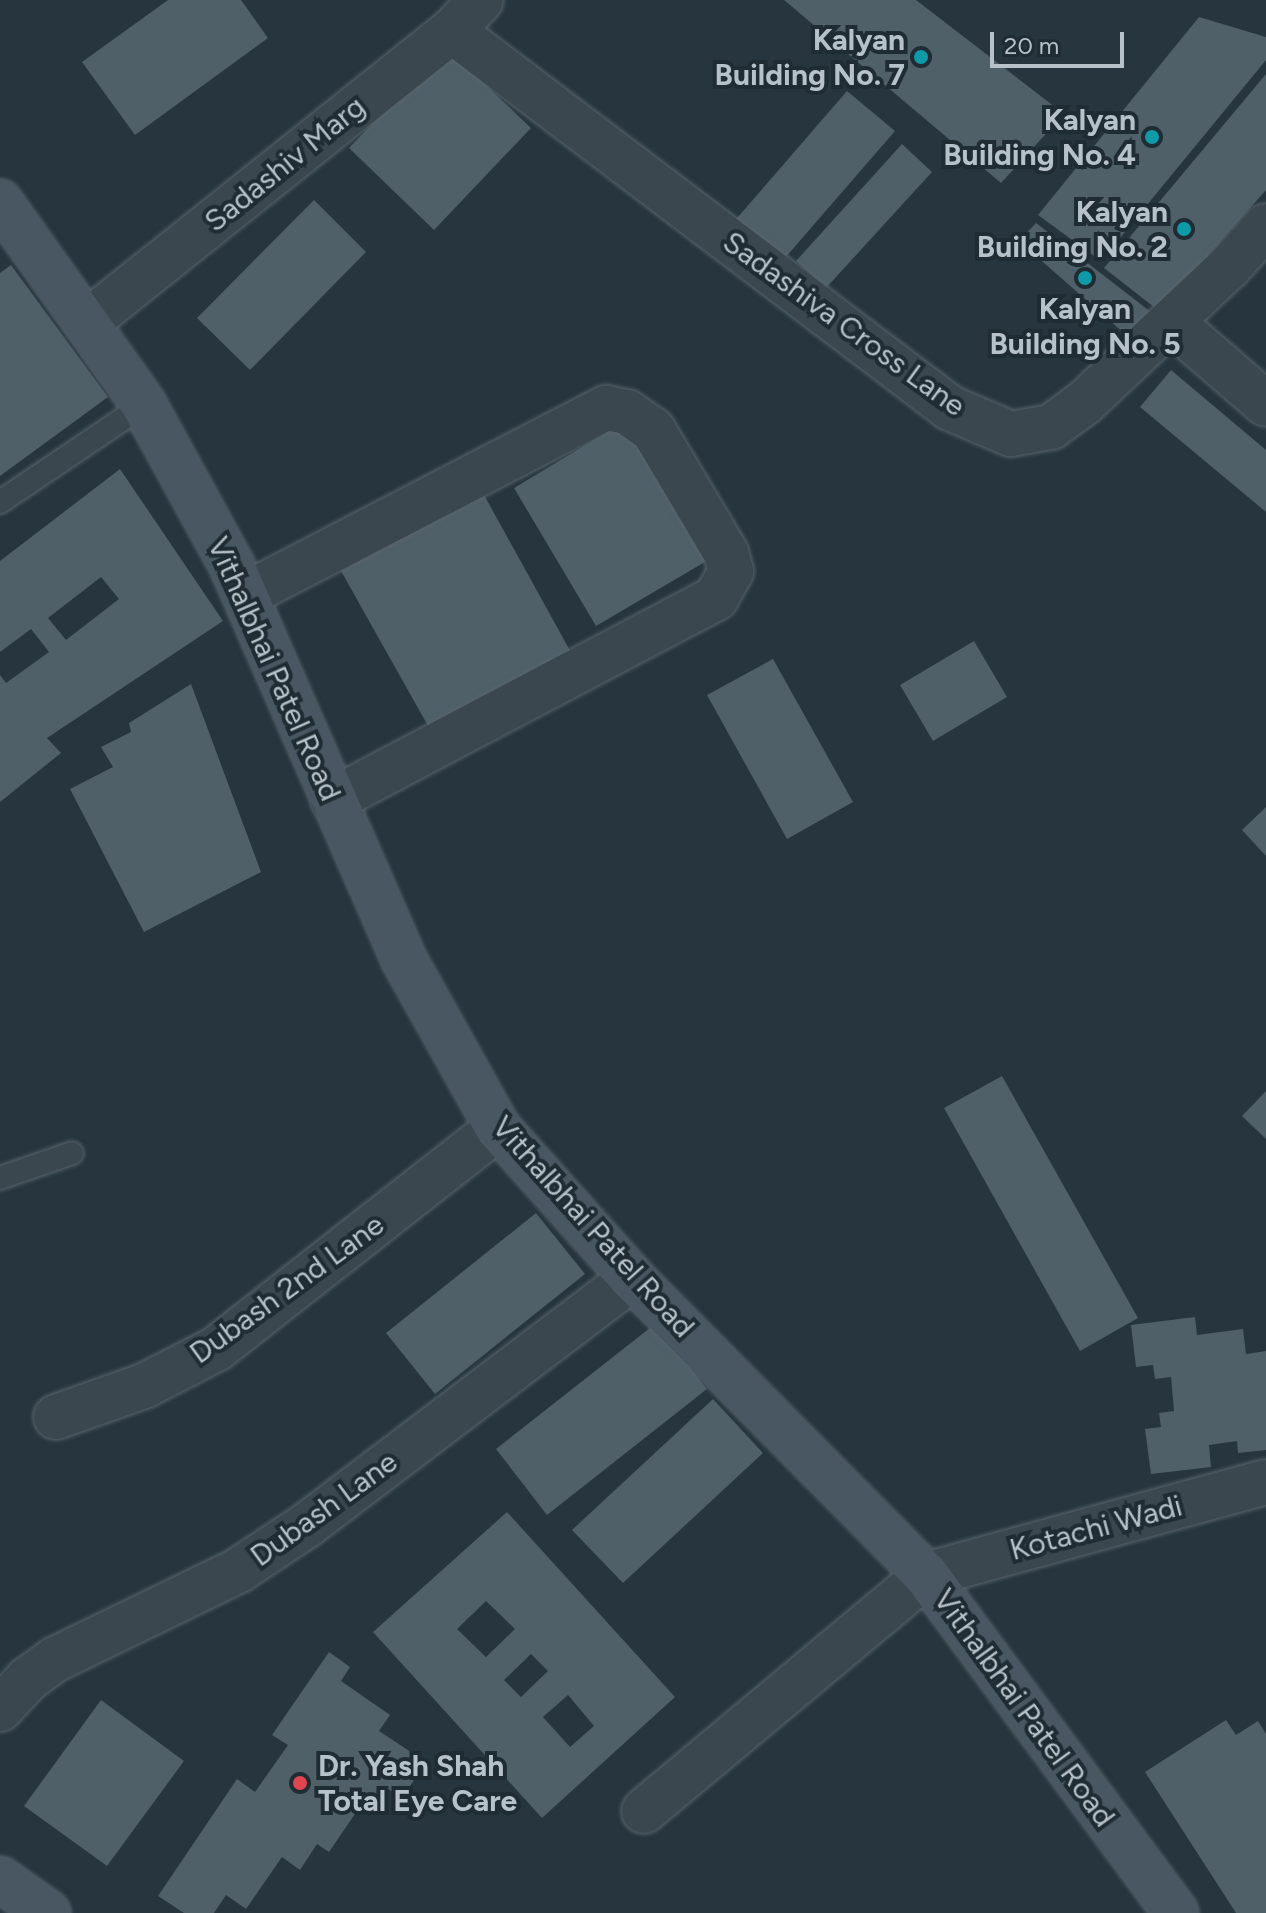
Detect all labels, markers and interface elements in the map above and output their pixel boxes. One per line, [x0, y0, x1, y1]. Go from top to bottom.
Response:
scale bar [994, 16, 1128, 66]
place label: Kalyan Building No. 7 [715, 22, 905, 92]
text: 20 m [1004, 31, 1059, 60]
marker: Kalyan Building No. 7 [912, 48, 930, 66]
street label: Sadashiv Marg [198, 88, 372, 240]
place label: Kalyan Building No. 4 [943, 102, 1136, 172]
marker: Kalyan Building No. 4 [1143, 128, 1161, 146]
place label: Kalyan Building No. 2 [977, 194, 1168, 264]
marker: Kalyan Building No. 2 [1175, 220, 1193, 238]
street label: Sadashiva Cross Lane [716, 224, 972, 424]
marker: Kalyan Building No. 5 [1076, 269, 1094, 287]
place label: Kalyan Building No. 5 [989, 291, 1181, 362]
street label: Vithalbhai Patel Road [200, 532, 348, 806]
street label: Vithalbhai Patel Road [484, 1109, 702, 1345]
street label: Dubash 2nd Lane [183, 1207, 391, 1371]
street label: Dubash Lane [244, 1444, 404, 1574]
street label: Kotachi Wadi [1006, 1488, 1186, 1568]
street label: Vithalbhai Patel Road [926, 1582, 1122, 1834]
place label: Dr. Yash Shah Total Eye Care [318, 1748, 517, 1818]
marker: Dr. Yash Shah Total Eye Care [289, 1772, 311, 1794]

